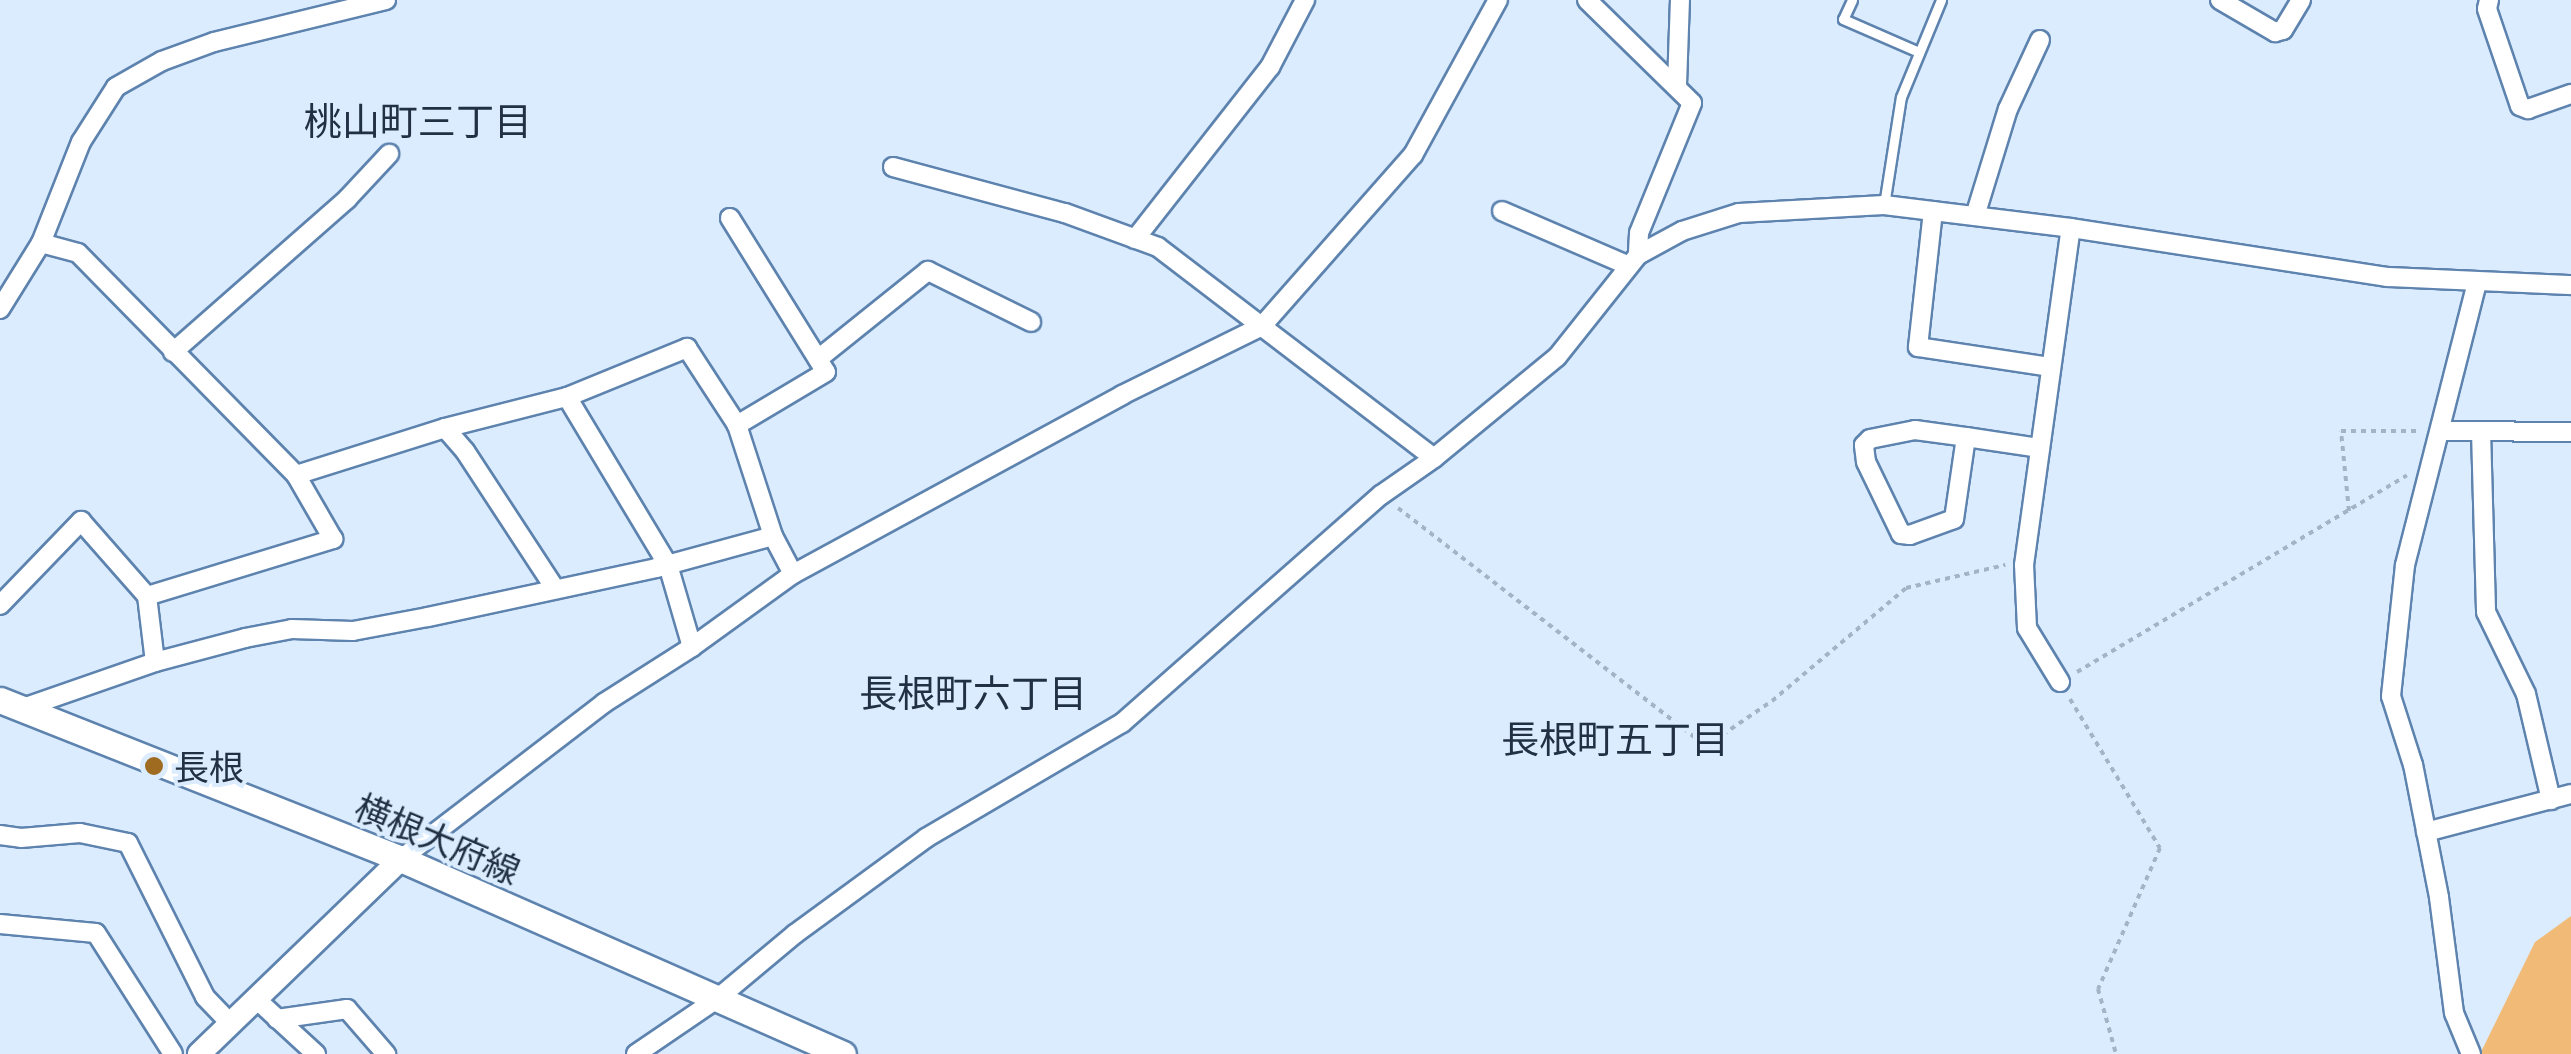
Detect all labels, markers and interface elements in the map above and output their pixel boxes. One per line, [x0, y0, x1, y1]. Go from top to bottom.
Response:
district label: 桃山町三丁目 [304, 97, 532, 143]
district label: 長根町六丁目 [859, 669, 1087, 715]
district label: 長根町五丁目 [1501, 715, 1729, 761]
place label: 長根 [174, 745, 244, 787]
marker: 長根 [143, 755, 165, 777]
street label: 横根大府線 [349, 784, 527, 892]

